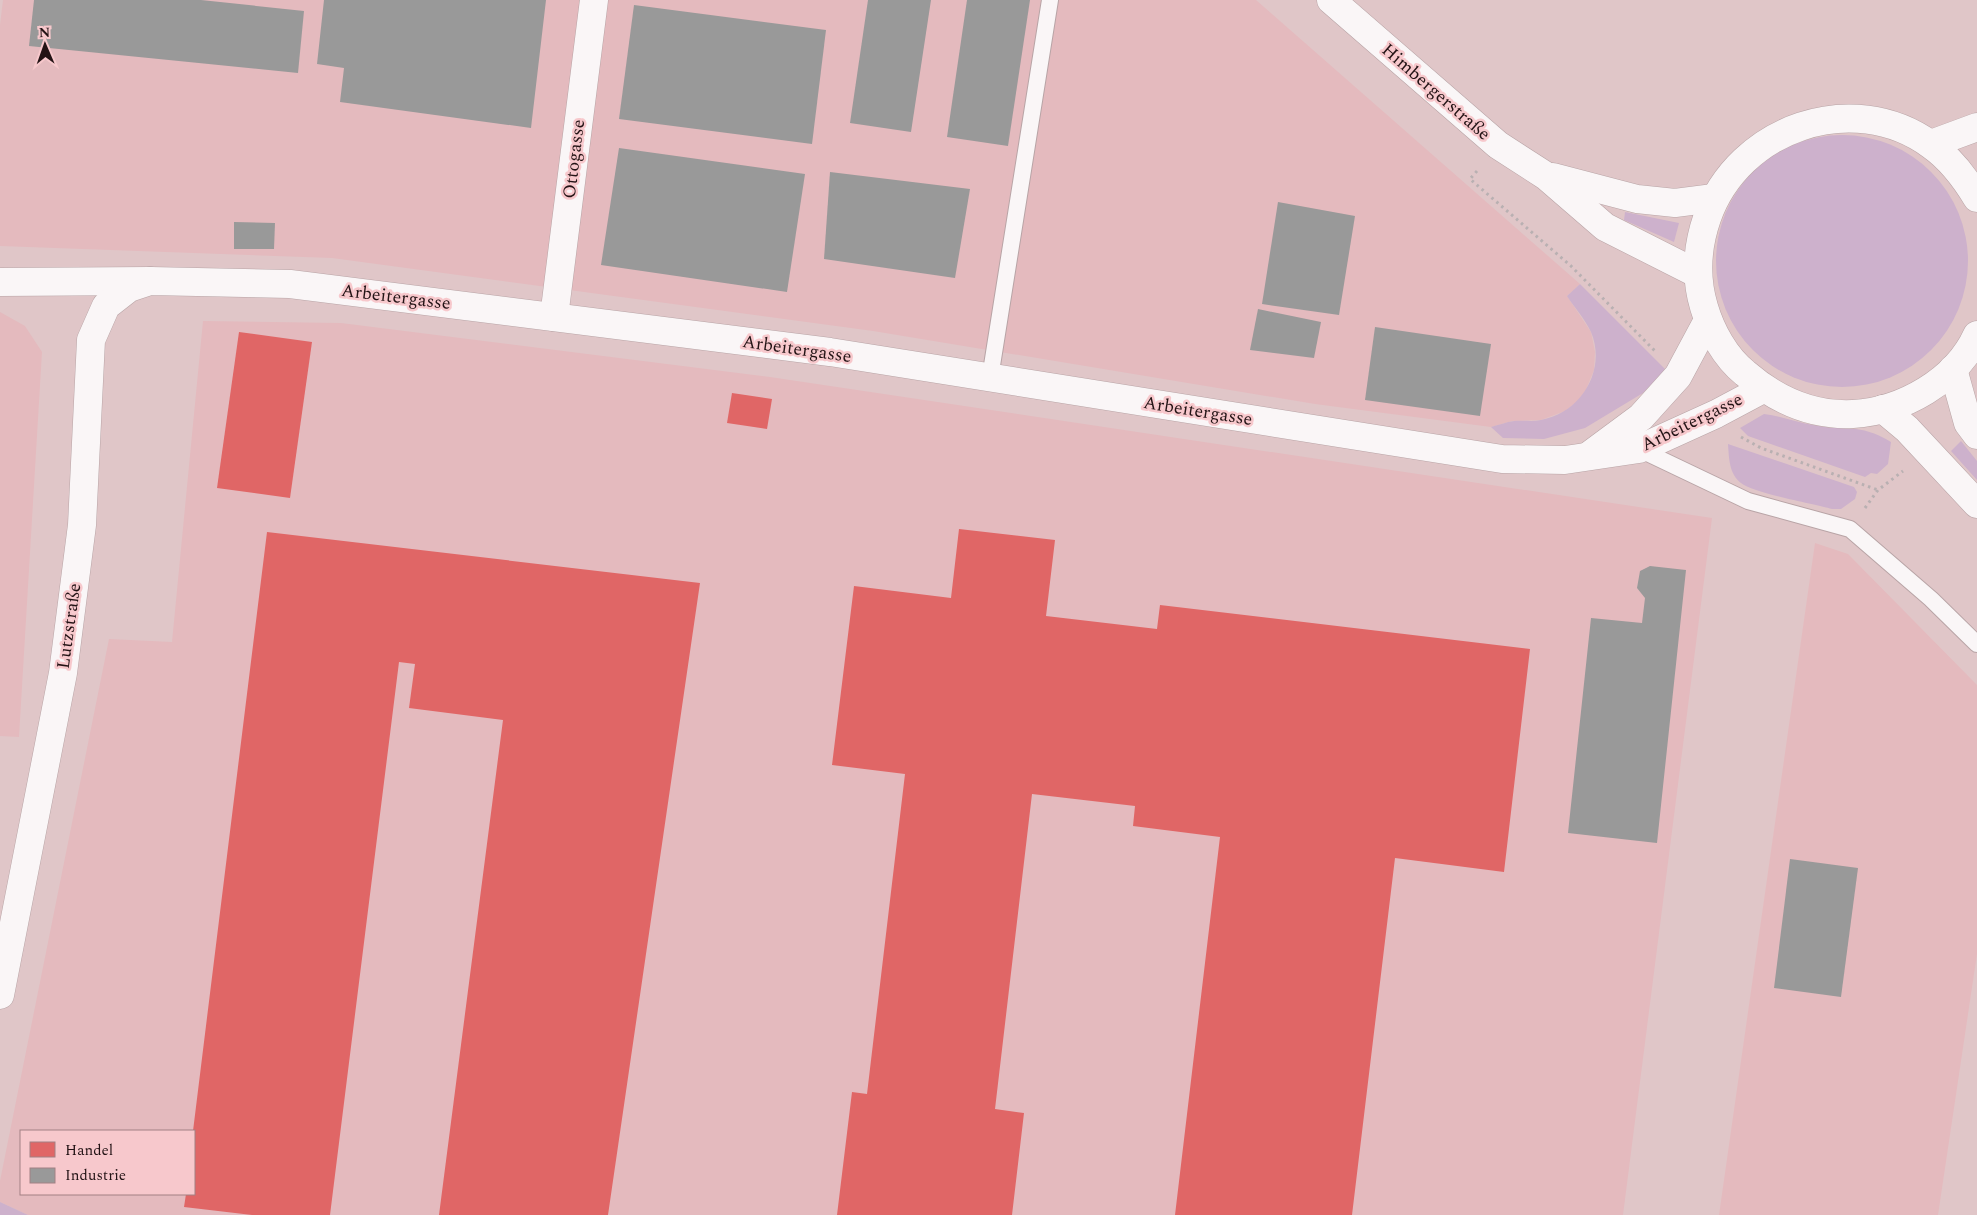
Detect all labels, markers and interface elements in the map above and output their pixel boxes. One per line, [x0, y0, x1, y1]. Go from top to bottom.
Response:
north arrow [20, 20, 70, 70]
text: N [38, 22, 51, 43]
street label: Himbergerstraße [1375, 37, 1497, 147]
street label: Ottogasse [556, 118, 592, 200]
street label: Arbeitergasse [340, 277, 452, 317]
street label: Arbeitergasse [741, 328, 853, 370]
street label: Arbeitergasse [1637, 386, 1747, 458]
street label: Arbeitergasse [1142, 389, 1254, 433]
street label: Lutzstraße [50, 581, 88, 671]
legend [20, 1130, 195, 1195]
text: Handel [65, 1139, 113, 1162]
text: Industrie [65, 1164, 126, 1187]

